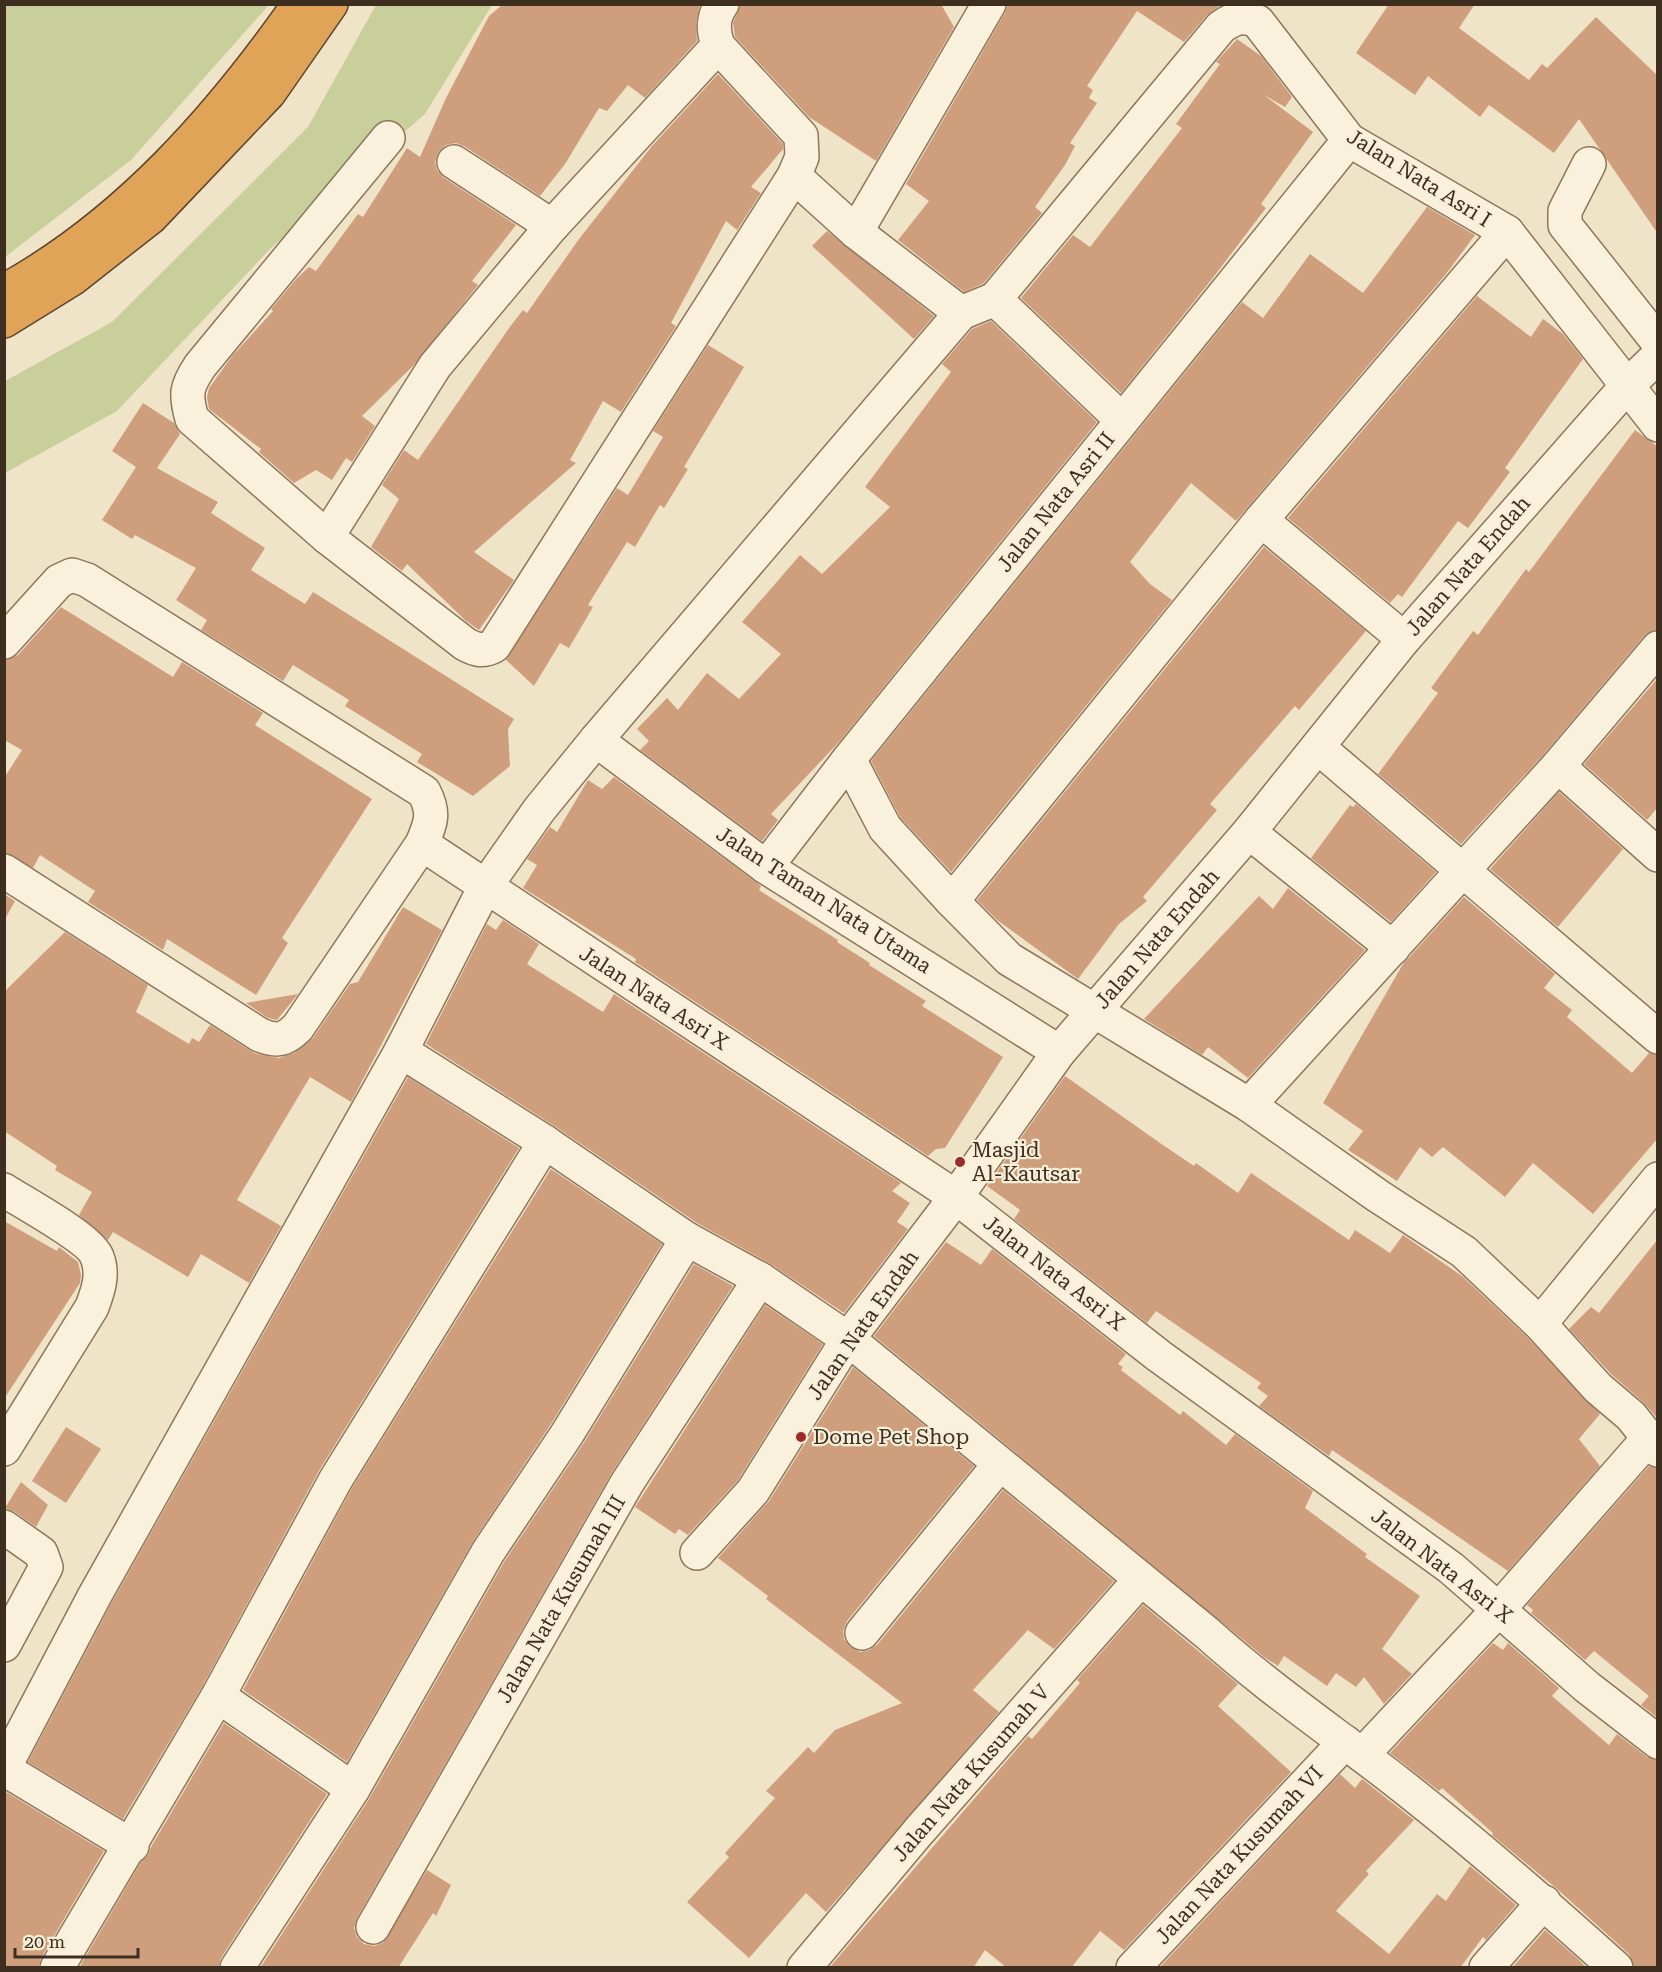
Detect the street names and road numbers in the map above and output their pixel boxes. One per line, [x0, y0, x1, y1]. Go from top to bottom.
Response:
street label: Jalan Nata Asri I [1343, 124, 1495, 232]
street label: Jalan Nata Asri II [992, 427, 1120, 577]
street label: Jalan Nata Endah [1401, 491, 1535, 641]
street label: Jalan Taman Nata Utama [712, 822, 936, 979]
street label: Jalan Nata Endah [1090, 864, 1224, 1014]
street label: Jalan Nata Asri X [575, 941, 733, 1055]
street label: Jalan Nata Asri X [979, 1210, 1129, 1336]
street label: Jalan Nata Endah [802, 1245, 924, 1404]
street label: Jalan Nata Kusumah III [492, 1491, 630, 1707]
street label: Jalan Nata Asri X [1367, 1503, 1517, 1629]
street label: Jalan Nata Kusumah V [888, 1679, 1055, 1866]
street label: Jalan Nata Kusumah VI [1150, 1761, 1328, 1949]

